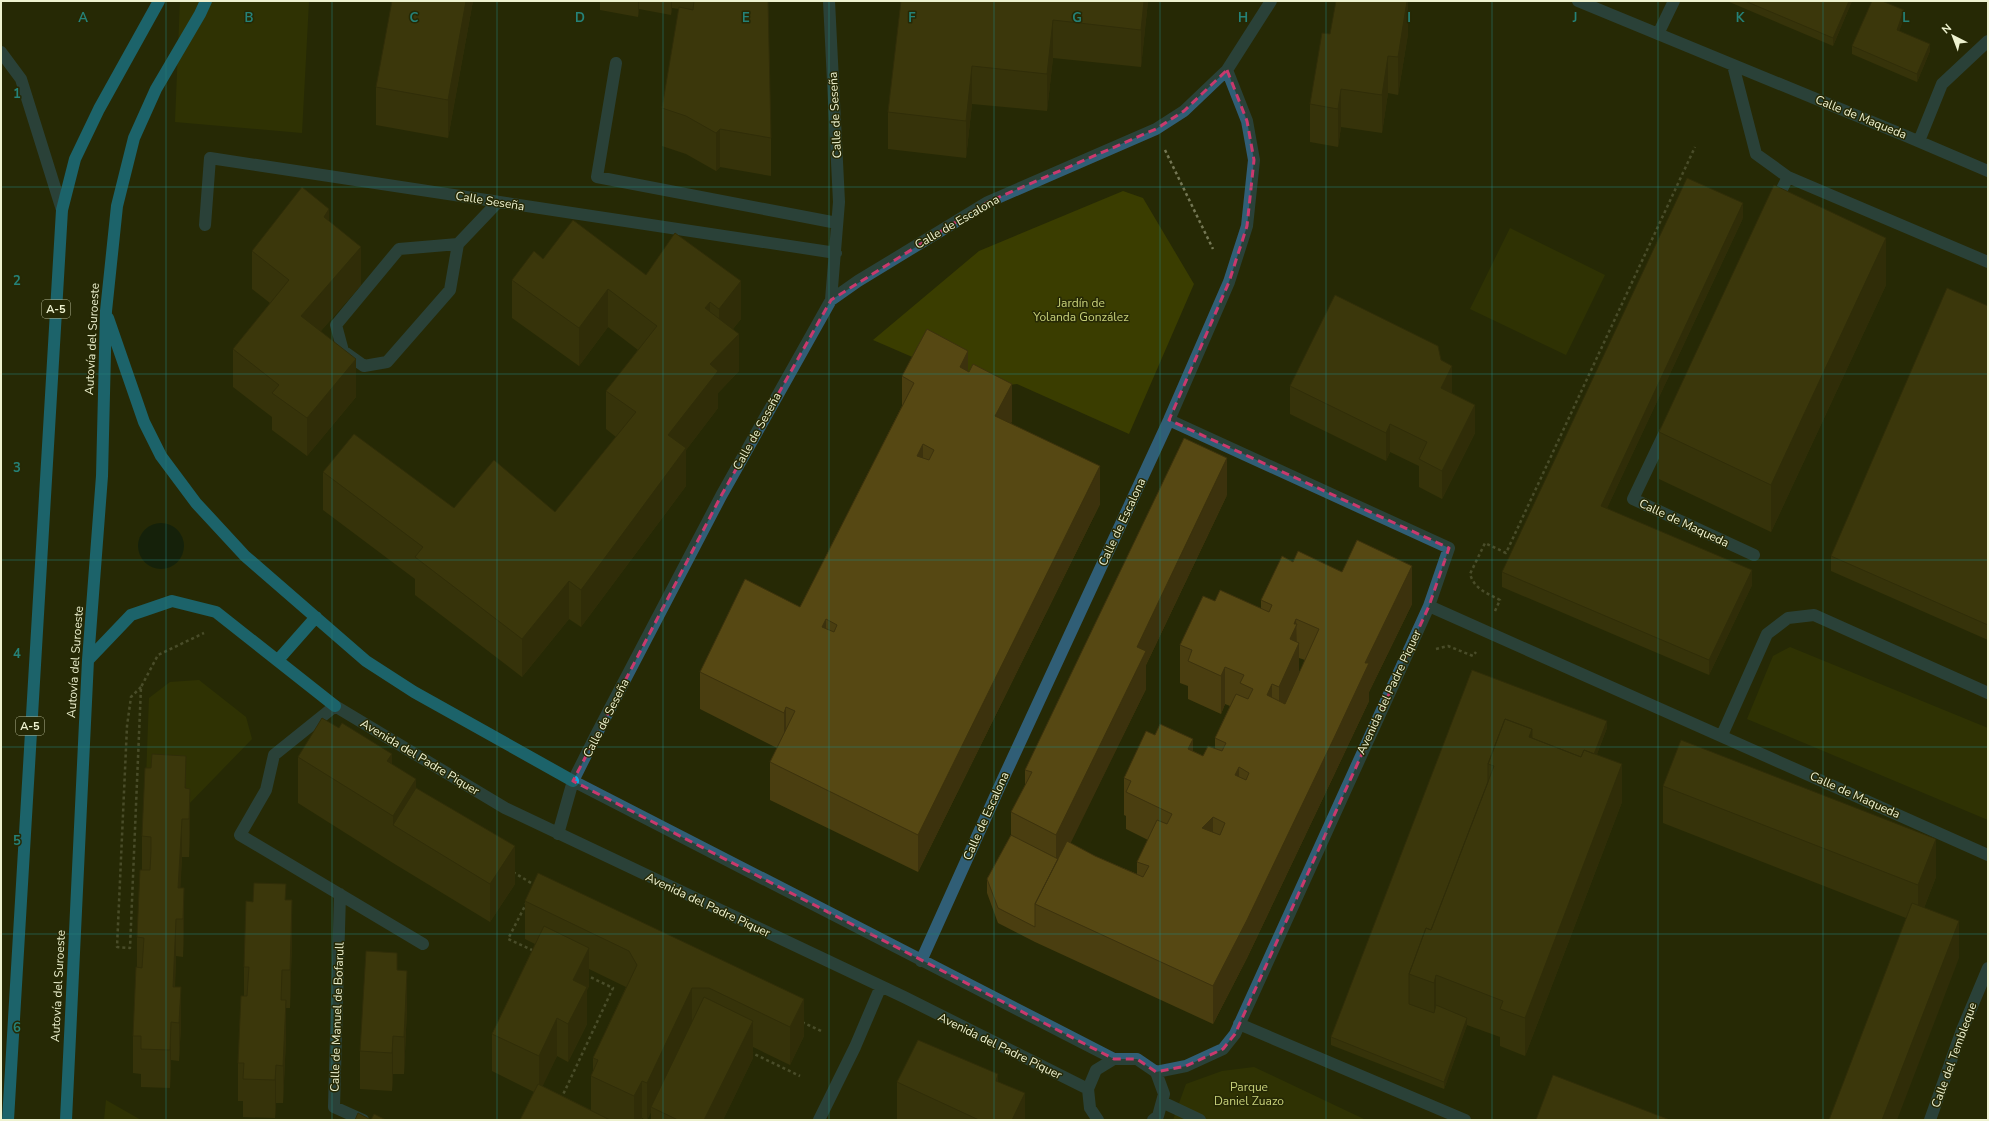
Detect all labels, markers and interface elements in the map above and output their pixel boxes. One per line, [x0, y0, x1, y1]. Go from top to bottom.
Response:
text: A [78, 9, 88, 27]
text: B [245, 9, 254, 27]
text: C [410, 9, 419, 27]
text: D [575, 9, 585, 27]
text: E [742, 9, 750, 27]
text: F [908, 9, 916, 27]
text: G [1072, 9, 1082, 27]
text: H [1238, 9, 1248, 27]
text: I [1407, 9, 1411, 27]
text: J [1572, 9, 1577, 27]
text: K [1736, 9, 1745, 27]
text: L [1902, 9, 1910, 27]
north arrow [1933, 16, 1973, 56]
text: N [1939, 21, 1955, 37]
street label: Calle de Seseña [825, 71, 845, 159]
text: 1 [13, 85, 21, 103]
street label: Calle de Maqueda [1813, 91, 1909, 143]
street label: Calle Seseña [454, 188, 526, 214]
street label: Calle de Escalona [912, 191, 1002, 253]
text: 2 [13, 272, 21, 290]
street label: Autovía del Suroeste [81, 283, 103, 395]
park label: Jardín de Yolanda González [1032, 295, 1129, 325]
road number: A-5 [42, 300, 70, 318]
street label: Calle de Seseña [729, 389, 785, 473]
text: 3 [13, 459, 21, 477]
street label: Calle de Escalona [1095, 476, 1149, 568]
street label: Calle de Maqueda [1637, 495, 1731, 551]
street label: Autovía del Suroeste [63, 605, 87, 719]
street label: Avenida del Padre Piquer [1353, 626, 1425, 757]
text: 4 [13, 645, 21, 663]
street label: Calle de Seseña [579, 676, 633, 760]
street label: Avenida del Padre Piquer [358, 715, 483, 799]
road number: A-5 [16, 717, 44, 735]
street label: Calle de Maqueda [1807, 768, 1903, 822]
street label: Calle de Escalona [959, 769, 1013, 863]
text: 5 [13, 832, 21, 850]
street label: Avenida del Padre Piquer [643, 869, 774, 941]
street label: Autovía del Suroeste [47, 930, 69, 1042]
street label: Calle de Manuel de Bofarull [326, 941, 348, 1092]
street label: Calle del Tembleque [1928, 1000, 1980, 1110]
street label: Avenida del Padre Piquer [935, 1009, 1065, 1083]
text: 6 [13, 1019, 21, 1037]
park label: Parque Daniel Zuazo [1214, 1079, 1284, 1109]

